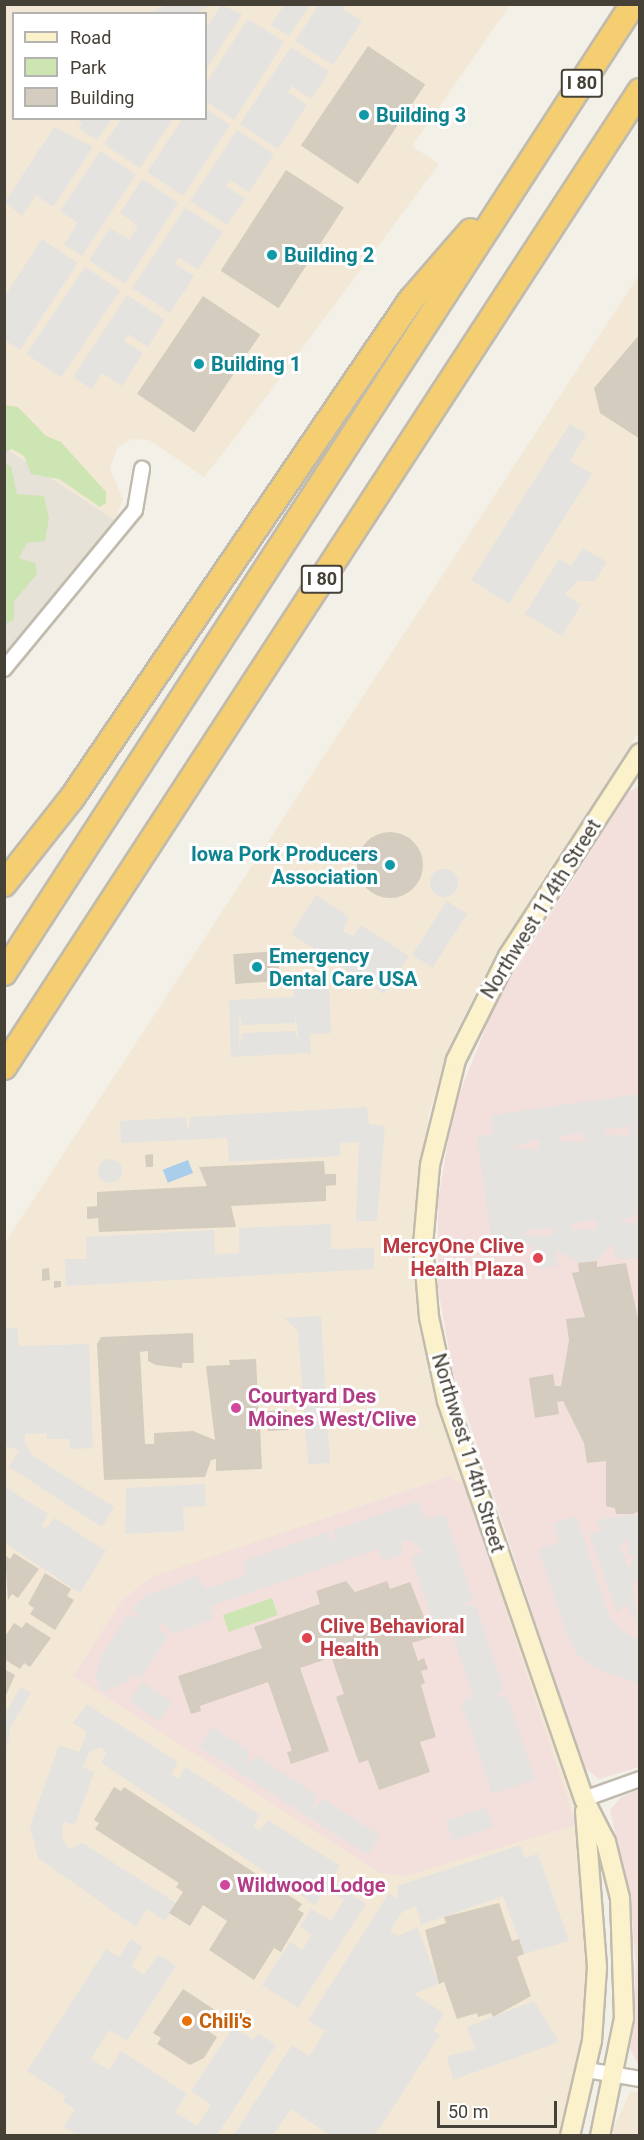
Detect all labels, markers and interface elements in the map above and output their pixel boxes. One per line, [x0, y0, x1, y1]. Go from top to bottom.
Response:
legend [12, 12, 207, 120]
text: Road [70, 27, 111, 48]
text: Park [70, 57, 106, 78]
road number: I 80 [560, 68, 604, 98]
text: Building [70, 87, 134, 108]
place label: Building 3 [376, 103, 466, 127]
marker: Building 3 [357, 108, 371, 122]
place label: Building 2 [284, 243, 374, 267]
marker: Building 2 [265, 248, 279, 262]
place label: Building 1 [211, 352, 301, 376]
marker: Building 1 [192, 357, 206, 371]
road number: I 80 [300, 564, 344, 594]
street label: Northwest 114th Street [476, 815, 606, 1003]
place label: Iowa Pork Producers Association [191, 842, 378, 889]
marker: Iowa Pork Producers Association [383, 858, 397, 872]
place label: Emergency Dental Care USA [269, 944, 417, 991]
marker: Emergency Dental Care USA [250, 960, 264, 974]
place label: MercyOne Clive Health Plaza [383, 1234, 524, 1281]
marker: MercyOne Clive Health Plaza [529, 1249, 547, 1267]
street label: Northwest 114th Street [426, 1351, 510, 1555]
place label: Courtyard Des Moines West/Clive [248, 1384, 416, 1431]
marker: Courtyard Des Moines West/Clive [229, 1401, 243, 1415]
place label: Clive Behavioral Health [320, 1614, 464, 1661]
marker: Clive Behavioral Health [298, 1629, 316, 1647]
place label: Wildwood Lodge [237, 1873, 385, 1897]
marker: Wildwood Lodge [218, 1878, 232, 1892]
place label: Chili's [199, 2009, 252, 2033]
marker: Chili's [180, 2014, 194, 2028]
scale bar [440, 2089, 560, 2127]
text: 50 m [448, 2101, 488, 2122]

